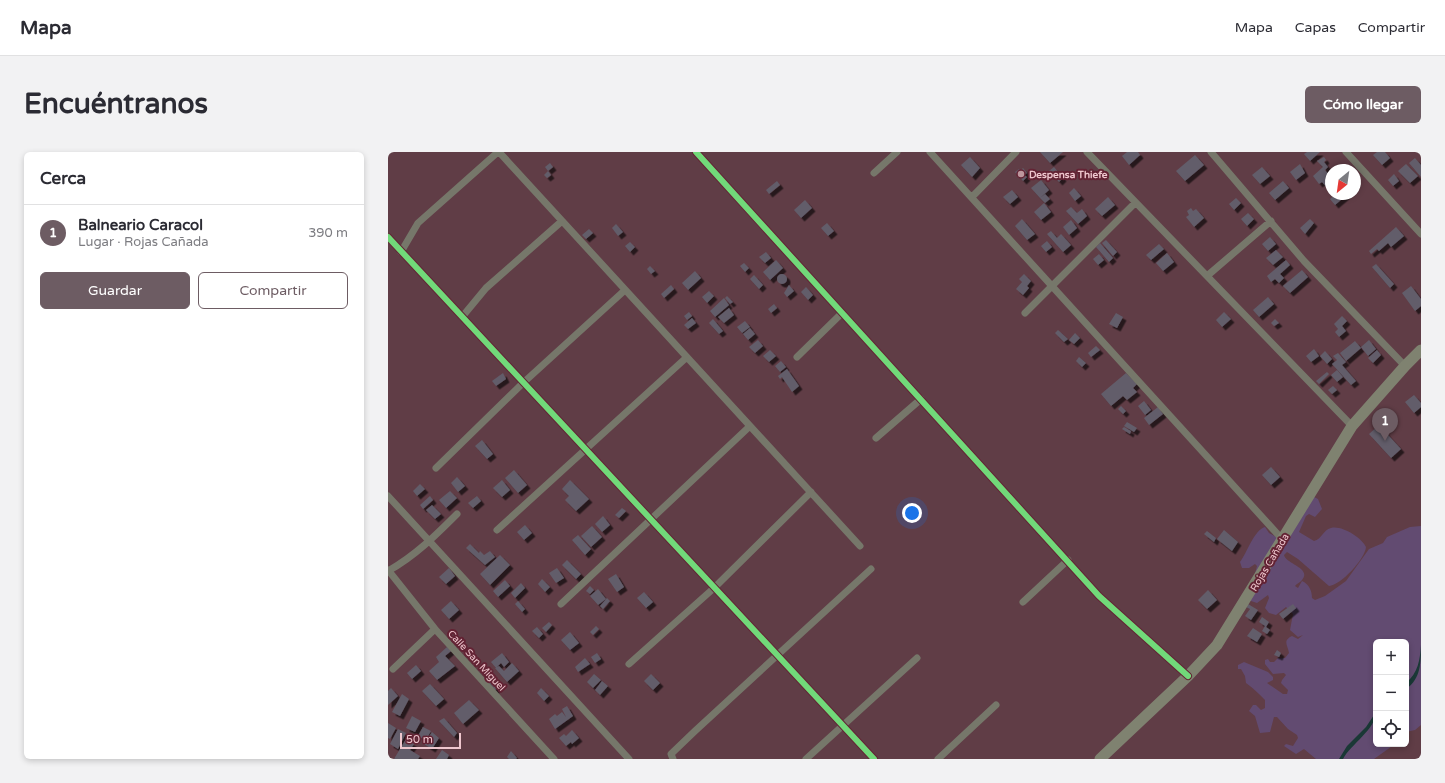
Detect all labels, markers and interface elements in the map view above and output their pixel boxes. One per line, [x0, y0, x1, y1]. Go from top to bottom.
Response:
text: Mapa [20, 17, 72, 39]
text: Mapa [1235, 19, 1273, 36]
text: Capas [1295, 19, 1336, 36]
text: Compartir [1358, 19, 1425, 36]
button: Cómo llegar [1305, 86, 1421, 123]
text: Encuéntranos [24, 87, 208, 121]
north arrow [1325, 164, 1361, 200]
text: Cerca [40, 168, 86, 189]
marker: Despensa Thiefe [1016, 169, 1026, 179]
place label: Despensa Thiefe [1029, 169, 1108, 181]
text: Balneario Caracol [78, 216, 203, 234]
text: 1 [49, 225, 57, 241]
text: 390 m [308, 225, 348, 241]
text: Lugar · Rojas Cañada [78, 234, 209, 250]
button: Guardar [40, 272, 190, 309]
button: Compartir [198, 272, 348, 309]
pin: 1 [1372, 408, 1398, 441]
your location [902, 503, 922, 523]
street label: Rojas Cañada [1248, 532, 1292, 593]
street label: Calle San Miguel [445, 628, 508, 694]
map controls [1373, 639, 1409, 747]
button: + [1373, 639, 1409, 675]
button: − [1373, 675, 1409, 711]
button: locate [1373, 711, 1409, 747]
scale bar [400, 731, 461, 750]
text: 50 m [406, 733, 433, 746]

